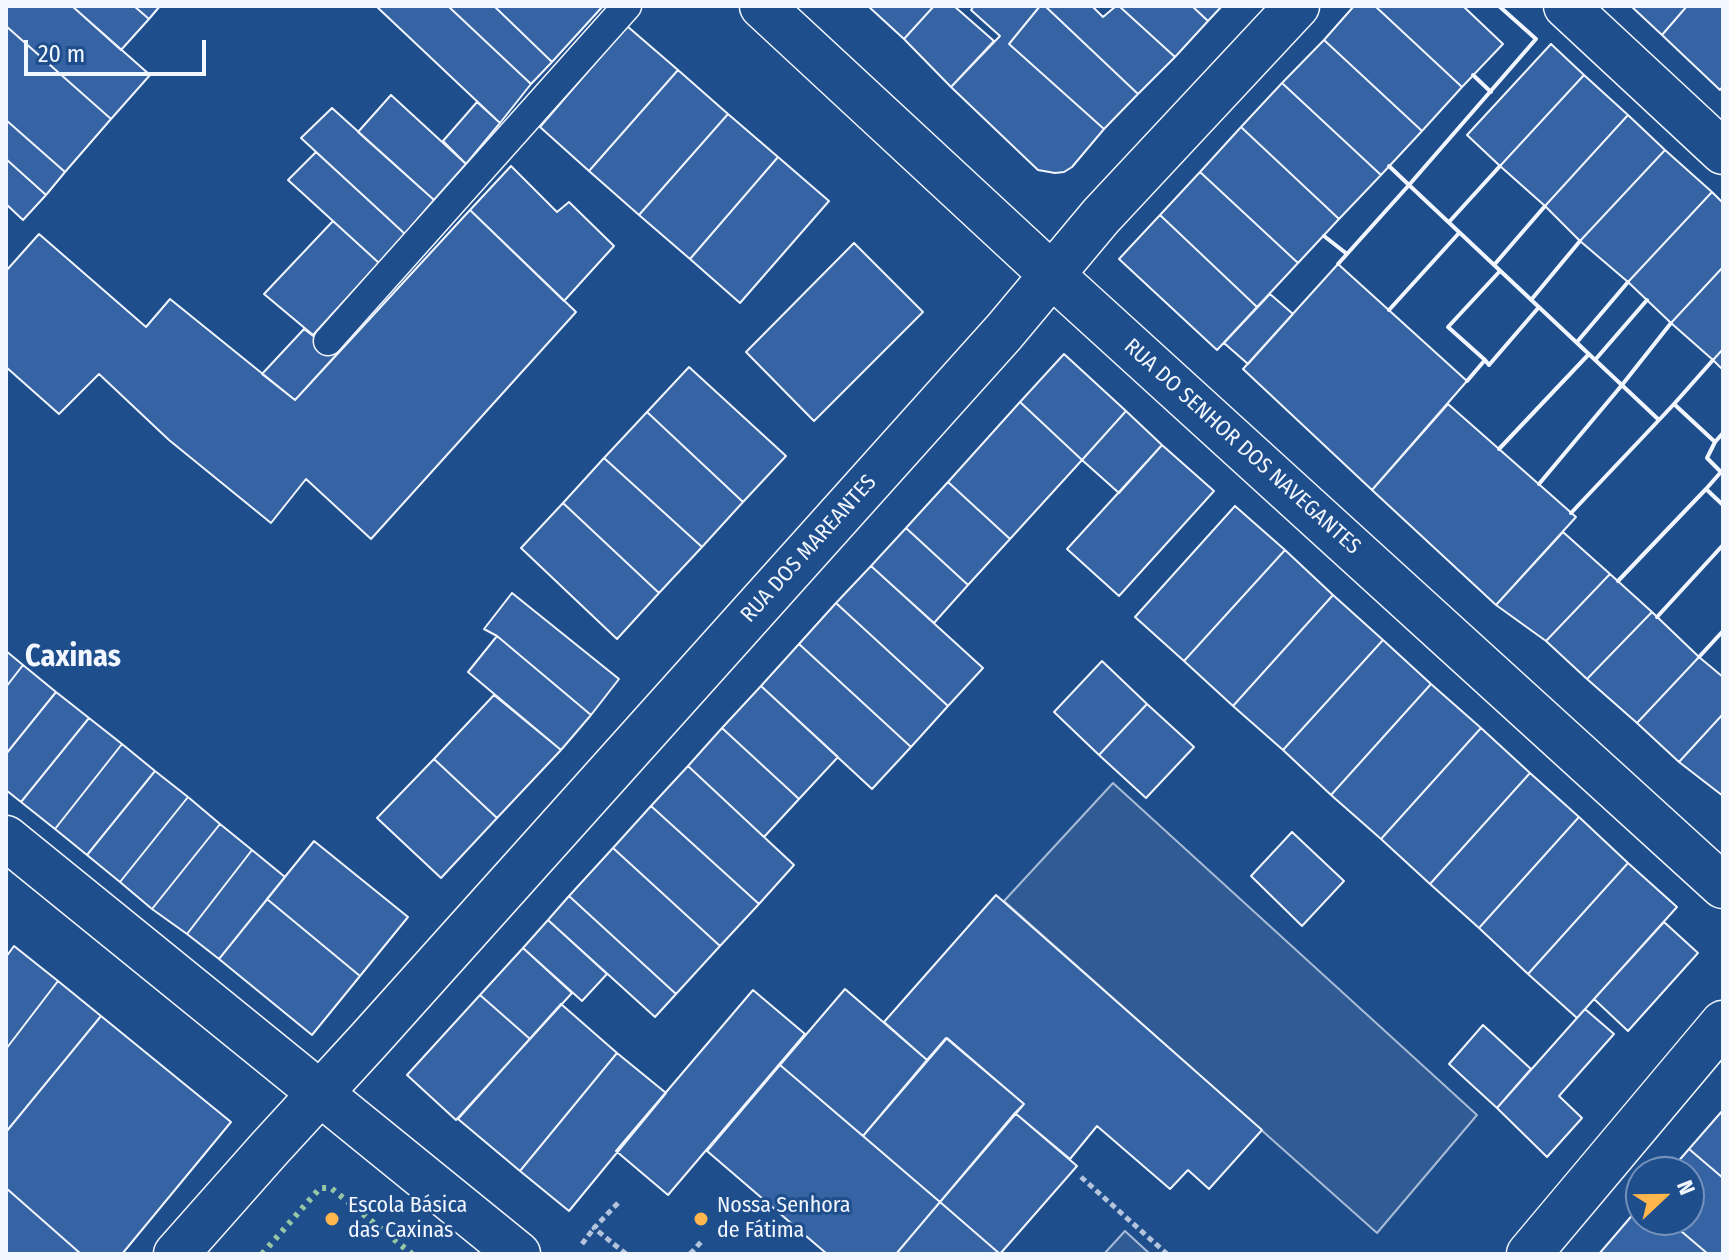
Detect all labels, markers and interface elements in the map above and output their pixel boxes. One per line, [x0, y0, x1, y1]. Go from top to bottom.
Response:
scale bar [28, 24, 210, 74]
text: 20 m [38, 40, 85, 68]
street label: RUA DO SENHOR DOS NAVEGANTES [1118, 334, 1366, 560]
street label: RUA DOS MAREANTES [736, 470, 882, 628]
district label: Caxinas [25, 640, 121, 676]
north arrow [1625, 1156, 1705, 1236]
text: N [1671, 1176, 1701, 1199]
place label: Escola Básica das Caxinas [348, 1193, 467, 1244]
place label: Nossa Senhora de Fátima [717, 1193, 851, 1244]
marker: Escola Básica das Caxinas [323, 1210, 341, 1228]
marker: Nossa Senhora de Fátima [692, 1210, 710, 1228]

